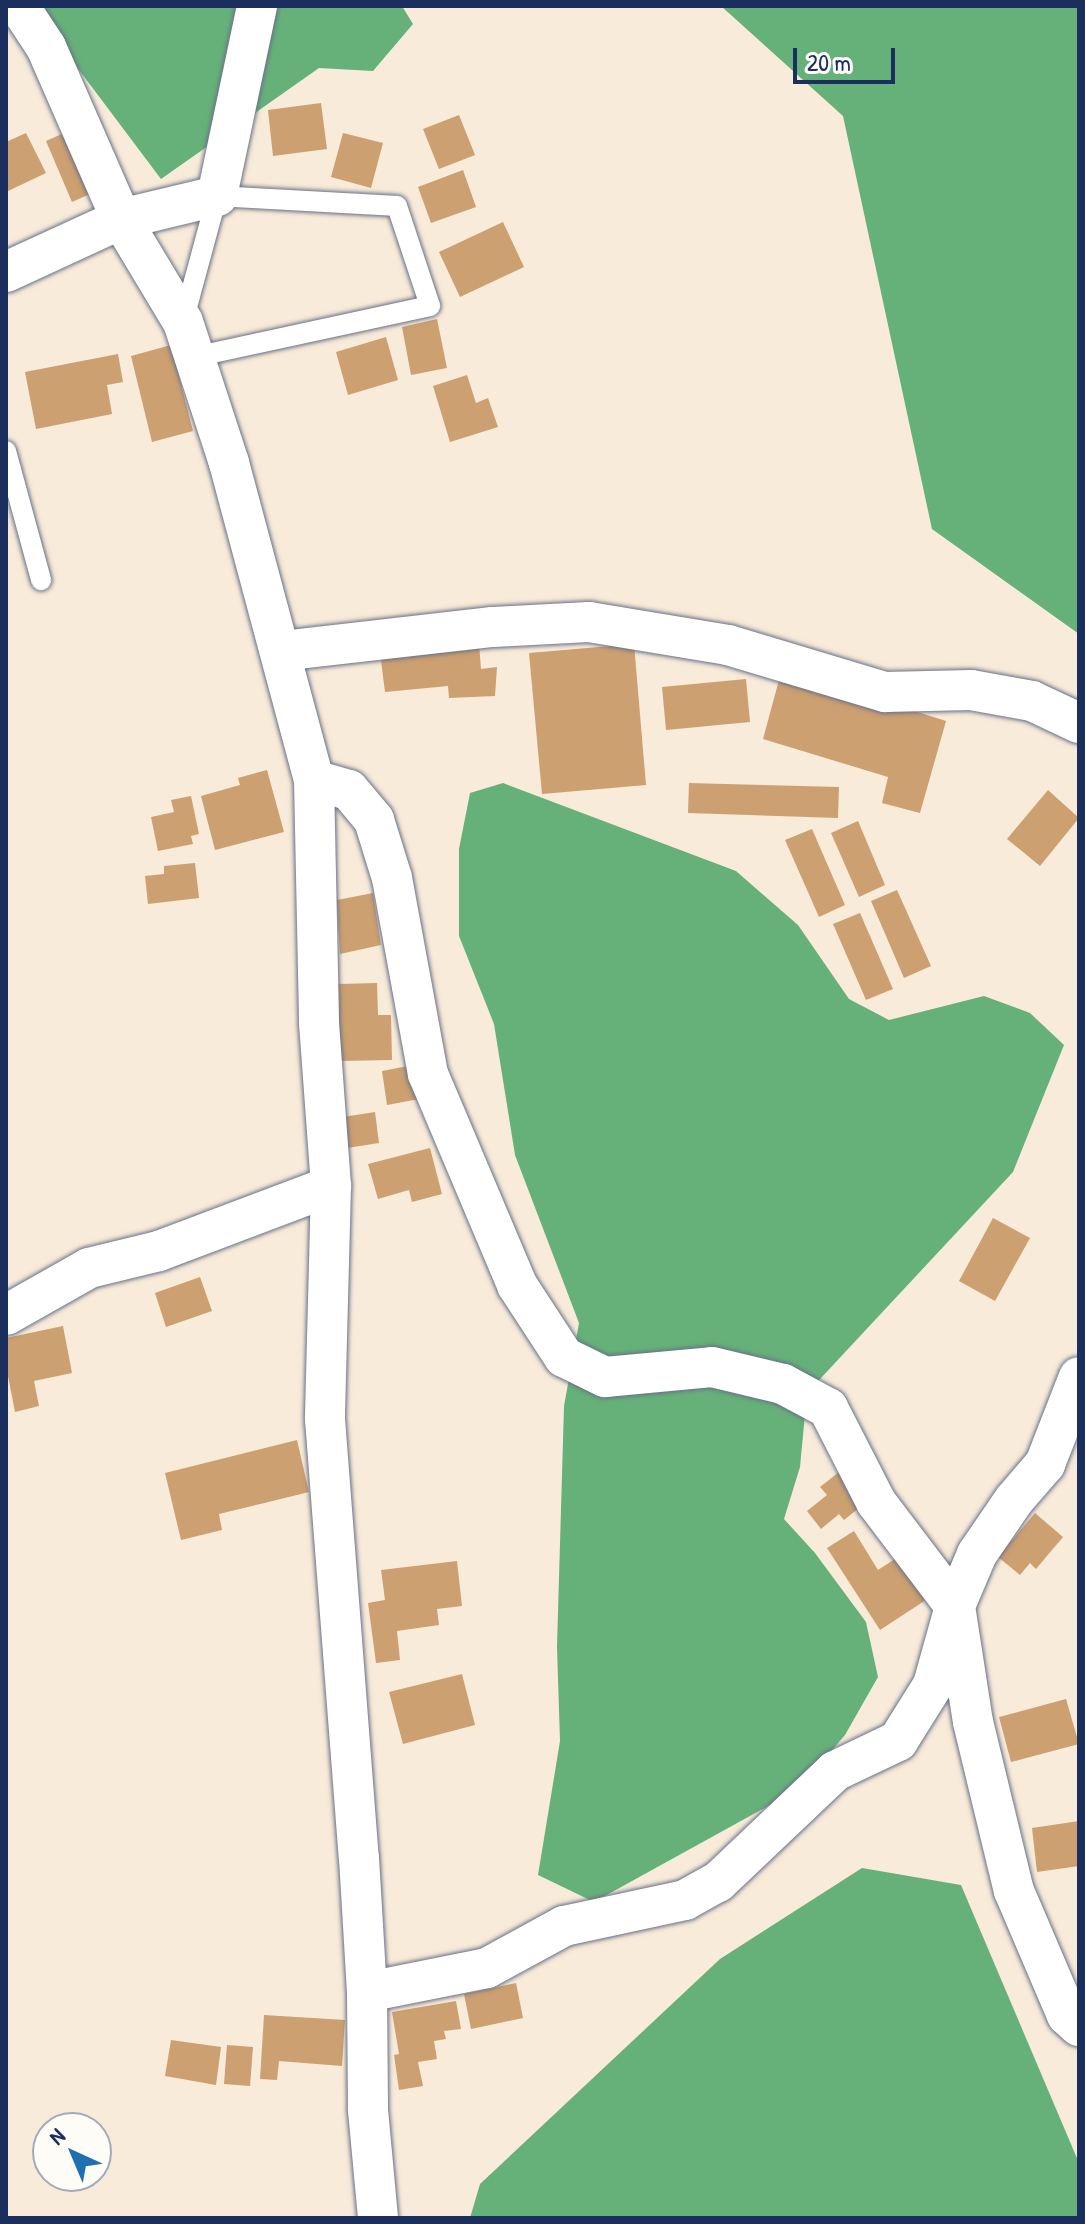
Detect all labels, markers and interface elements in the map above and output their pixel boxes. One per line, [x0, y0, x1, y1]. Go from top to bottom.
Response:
scale bar [797, 32, 899, 82]
text: 20 m [807, 46, 851, 78]
north arrow [32, 2112, 112, 2192]
text: N [42, 2121, 71, 2151]

